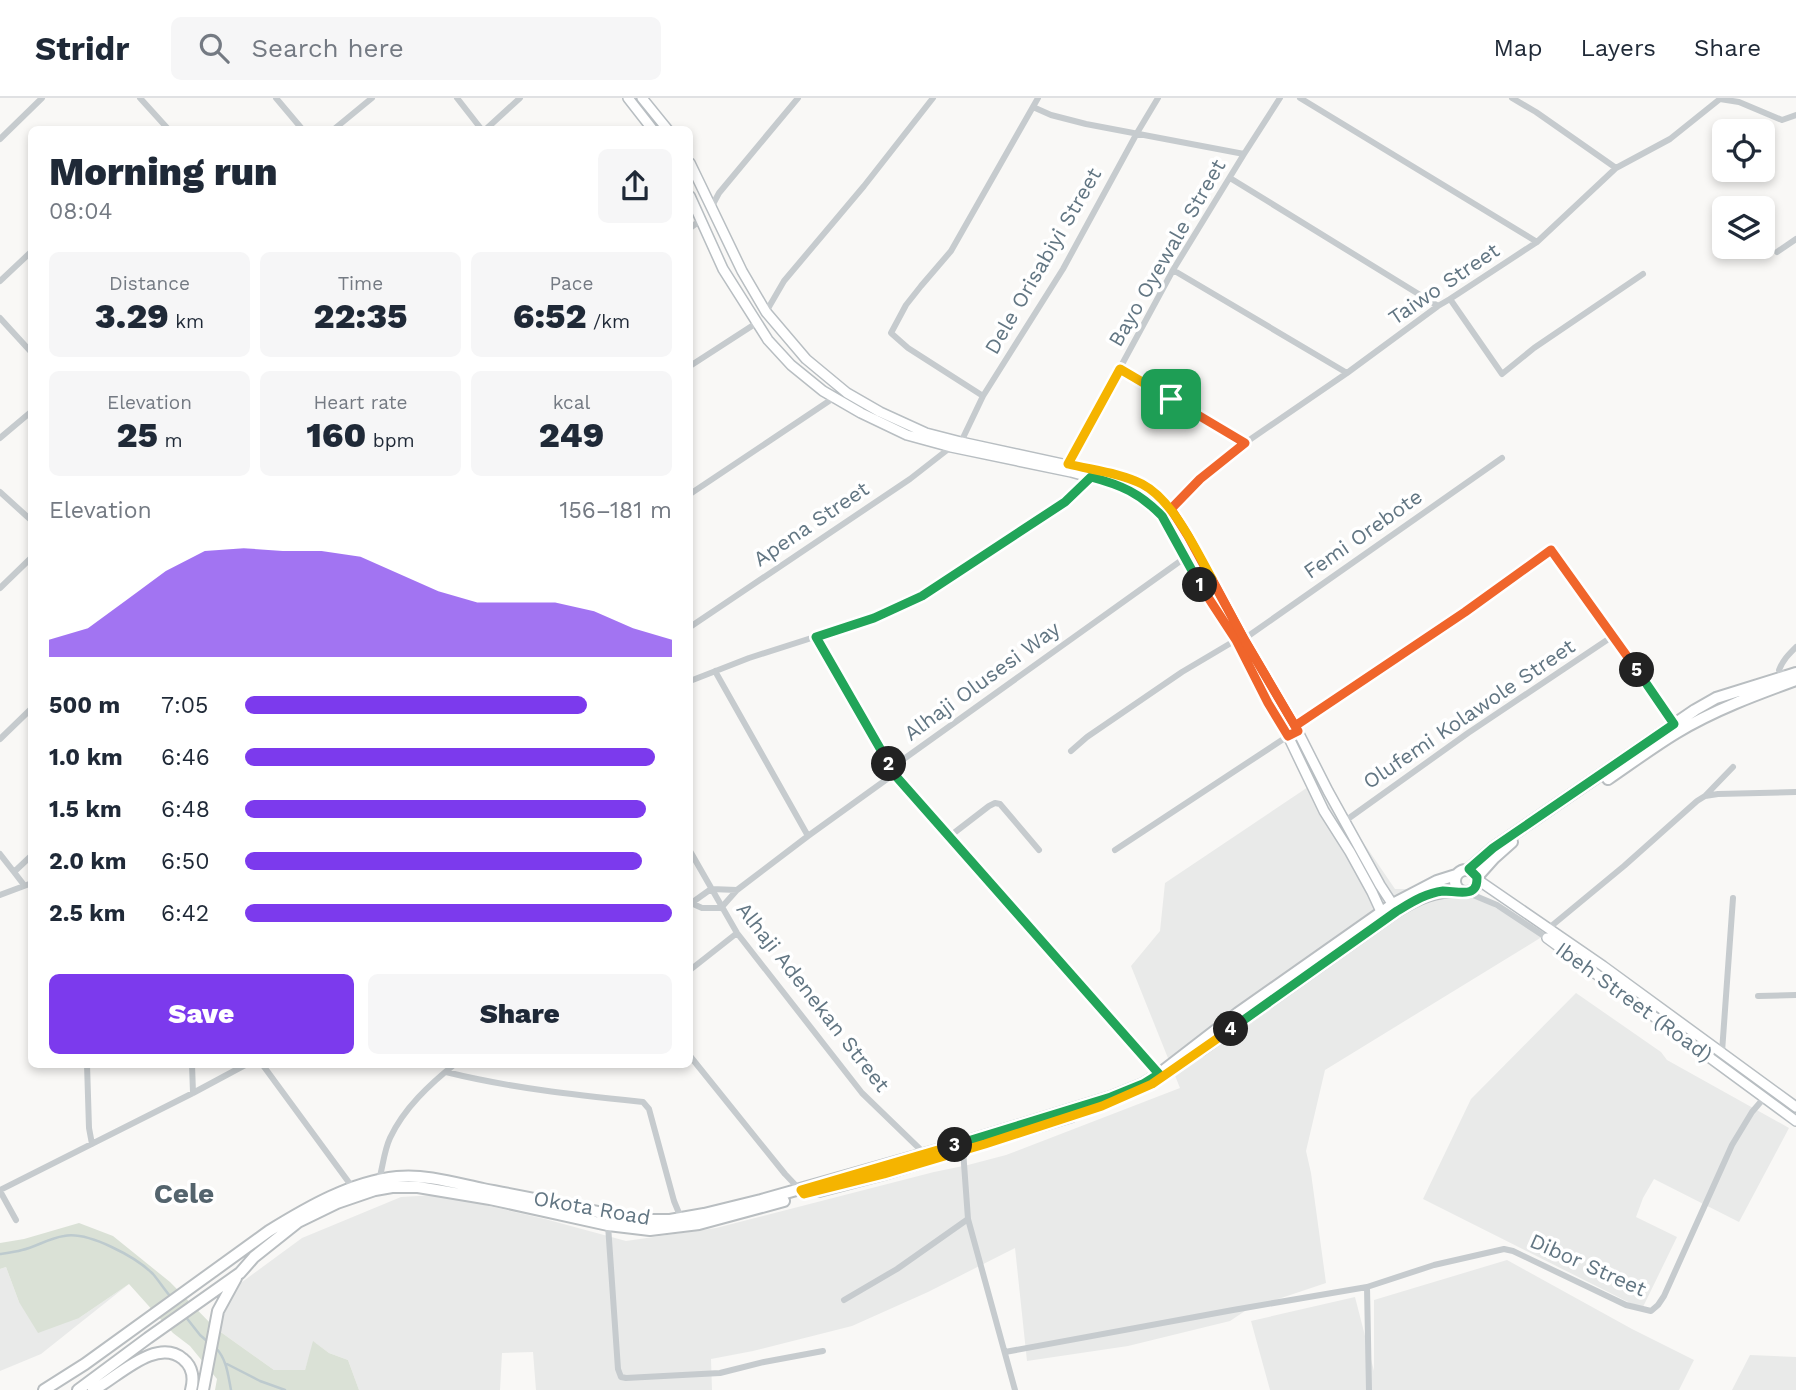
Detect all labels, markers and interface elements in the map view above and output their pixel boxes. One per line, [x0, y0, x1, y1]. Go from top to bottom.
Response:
search box [171, 17, 661, 80]
text: Stridr [35, 29, 129, 68]
icon: search [195, 29, 233, 67]
text: Search here [251, 33, 404, 63]
text: Map [1494, 34, 1542, 62]
text: Layers [1580, 34, 1656, 62]
text: Share [1694, 34, 1761, 62]
map controls [1712, 119, 1775, 259]
button: locate [1712, 119, 1775, 182]
button: share [598, 149, 672, 223]
text: Morning run [49, 150, 278, 194]
street label: Bayo Oyewale Street [1103, 155, 1230, 351]
street label: Dele Orisabiyi Street [979, 163, 1106, 358]
button: layers [1712, 196, 1775, 259]
text: 08:04 [49, 198, 113, 225]
street label: Taiwo Street [1384, 237, 1504, 330]
text: Distance [109, 272, 190, 295]
text: Time [338, 272, 383, 295]
text: Pace [550, 272, 593, 295]
text: 3.29 [95, 295, 169, 337]
text: 22:35 [313, 295, 408, 337]
text: 6:52 [513, 295, 587, 337]
text: km [169, 310, 204, 333]
text: /km [587, 310, 630, 333]
pin [1141, 369, 1201, 429]
icon: arrive [1152, 380, 1190, 418]
text: Elevation [107, 391, 192, 414]
text: Heart rate [314, 391, 407, 414]
text: kcal [553, 391, 590, 414]
text: 25 [116, 414, 158, 456]
text: 160 [306, 414, 366, 456]
text: 249 [539, 414, 604, 456]
text: m [158, 429, 183, 452]
text: bpm [366, 429, 415, 452]
street label: Apena Street [748, 476, 873, 571]
street label: Femi Orebote [1299, 483, 1427, 584]
text: Elevation [49, 497, 152, 524]
text: 156–181 m [559, 497, 672, 524]
pin: 1 [1182, 568, 1218, 602]
text: 1 [1195, 573, 1204, 596]
street label: Alhaji Olusesi Way [899, 616, 1065, 746]
street label: Olufemi Kolawole Street [1358, 633, 1580, 794]
pin: 5 [1620, 652, 1654, 688]
text: 5 [1631, 658, 1642, 681]
text: 500 m [49, 692, 120, 719]
text: 7:05 [161, 692, 208, 719]
text: 1.0 km [49, 744, 123, 771]
text: 6:46 [161, 744, 210, 771]
pin: 2 [872, 746, 906, 782]
text: 2 [883, 752, 894, 775]
text: 1.5 km [49, 796, 122, 823]
text: 6:48 [161, 796, 210, 823]
text: 2.0 km [49, 848, 127, 875]
text: 6:50 [161, 848, 209, 875]
street label: Alhaji Adenekan Street [732, 897, 895, 1097]
text: 2.5 km [49, 900, 125, 927]
text: 6:42 [161, 900, 209, 927]
street label: Ibeh Street (Road) [1551, 936, 1718, 1067]
button: Save [49, 974, 354, 1054]
button: Share [368, 974, 672, 1054]
pin: 4 [1214, 1012, 1248, 1046]
text: 4 [1224, 1017, 1237, 1040]
pin: 3 [937, 1128, 972, 1162]
text: 3 [949, 1133, 960, 1156]
district label: Cele [154, 1177, 214, 1210]
street label: Okota Road [532, 1185, 652, 1230]
street label: Dibor Street [1526, 1228, 1650, 1301]

